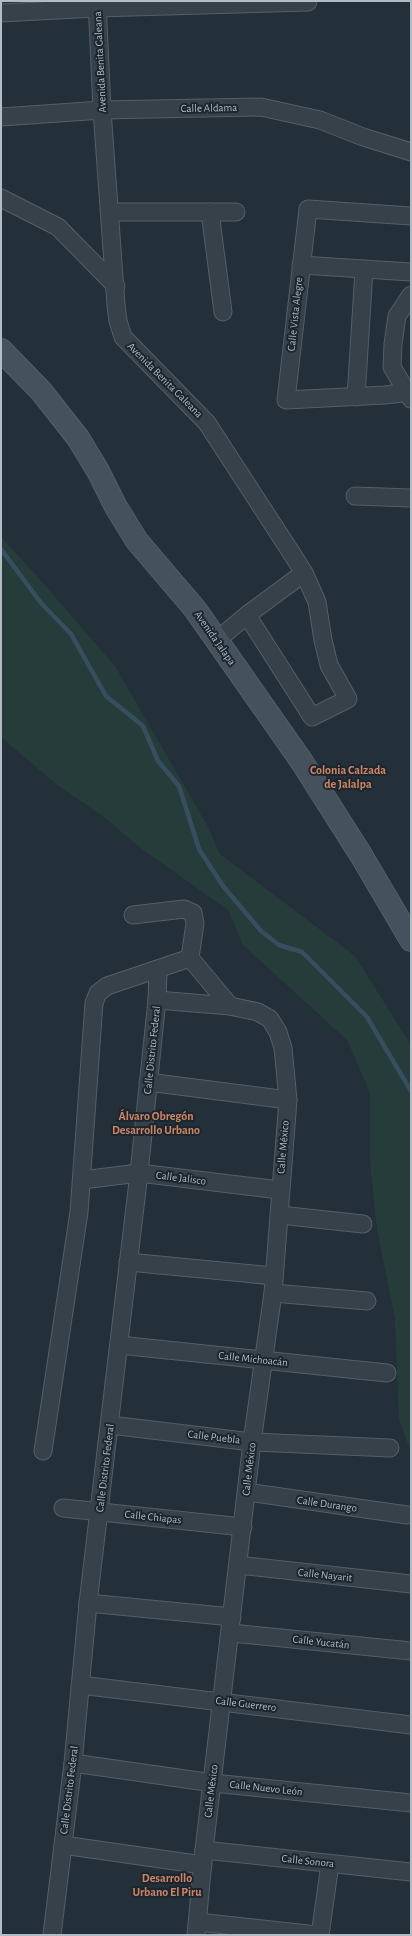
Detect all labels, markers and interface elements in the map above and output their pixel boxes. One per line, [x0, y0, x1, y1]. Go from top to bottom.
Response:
street label: Avenida Benita Galeana [92, 11, 108, 113]
street label: Calle Aldama [181, 102, 237, 114]
street label: Calle Vista Alegre [286, 276, 304, 352]
street label: Avenida Benita Galeana [125, 340, 205, 420]
street label: Avenida Jalapa [192, 609, 238, 667]
district label: Colonia Calzada de Jalalpa [310, 764, 386, 790]
street label: Calle Distrito Federal [142, 1005, 162, 1095]
district label: Álvaro Obregón Desarrollo Urbano [112, 1108, 200, 1136]
street label: Calle México [275, 1120, 291, 1174]
street label: Calle Jalisco [155, 1169, 207, 1187]
street label: Calle Michoacán [218, 1350, 288, 1368]
street label: Calle Distrito Federal [94, 1423, 116, 1513]
street label: Calle Puebla [187, 1428, 241, 1446]
street label: Calle México [240, 1442, 258, 1496]
street label: Calle Durango [296, 1494, 358, 1514]
street label: Calle Chiapas [124, 1509, 182, 1525]
street label: Calle Nayarit [297, 1567, 353, 1583]
street label: Calle Yucatán [292, 1634, 350, 1650]
street label: Calle Guerrero [215, 1695, 277, 1713]
street label: Calle Distrito Federal [58, 1745, 80, 1835]
street label: Calle México [202, 1764, 220, 1818]
street label: Calle Nuevo León [229, 1779, 303, 1797]
street label: Calle Sonora [281, 1853, 335, 1869]
district label: Desarrollo Urbano El Piru [132, 1872, 202, 1898]

